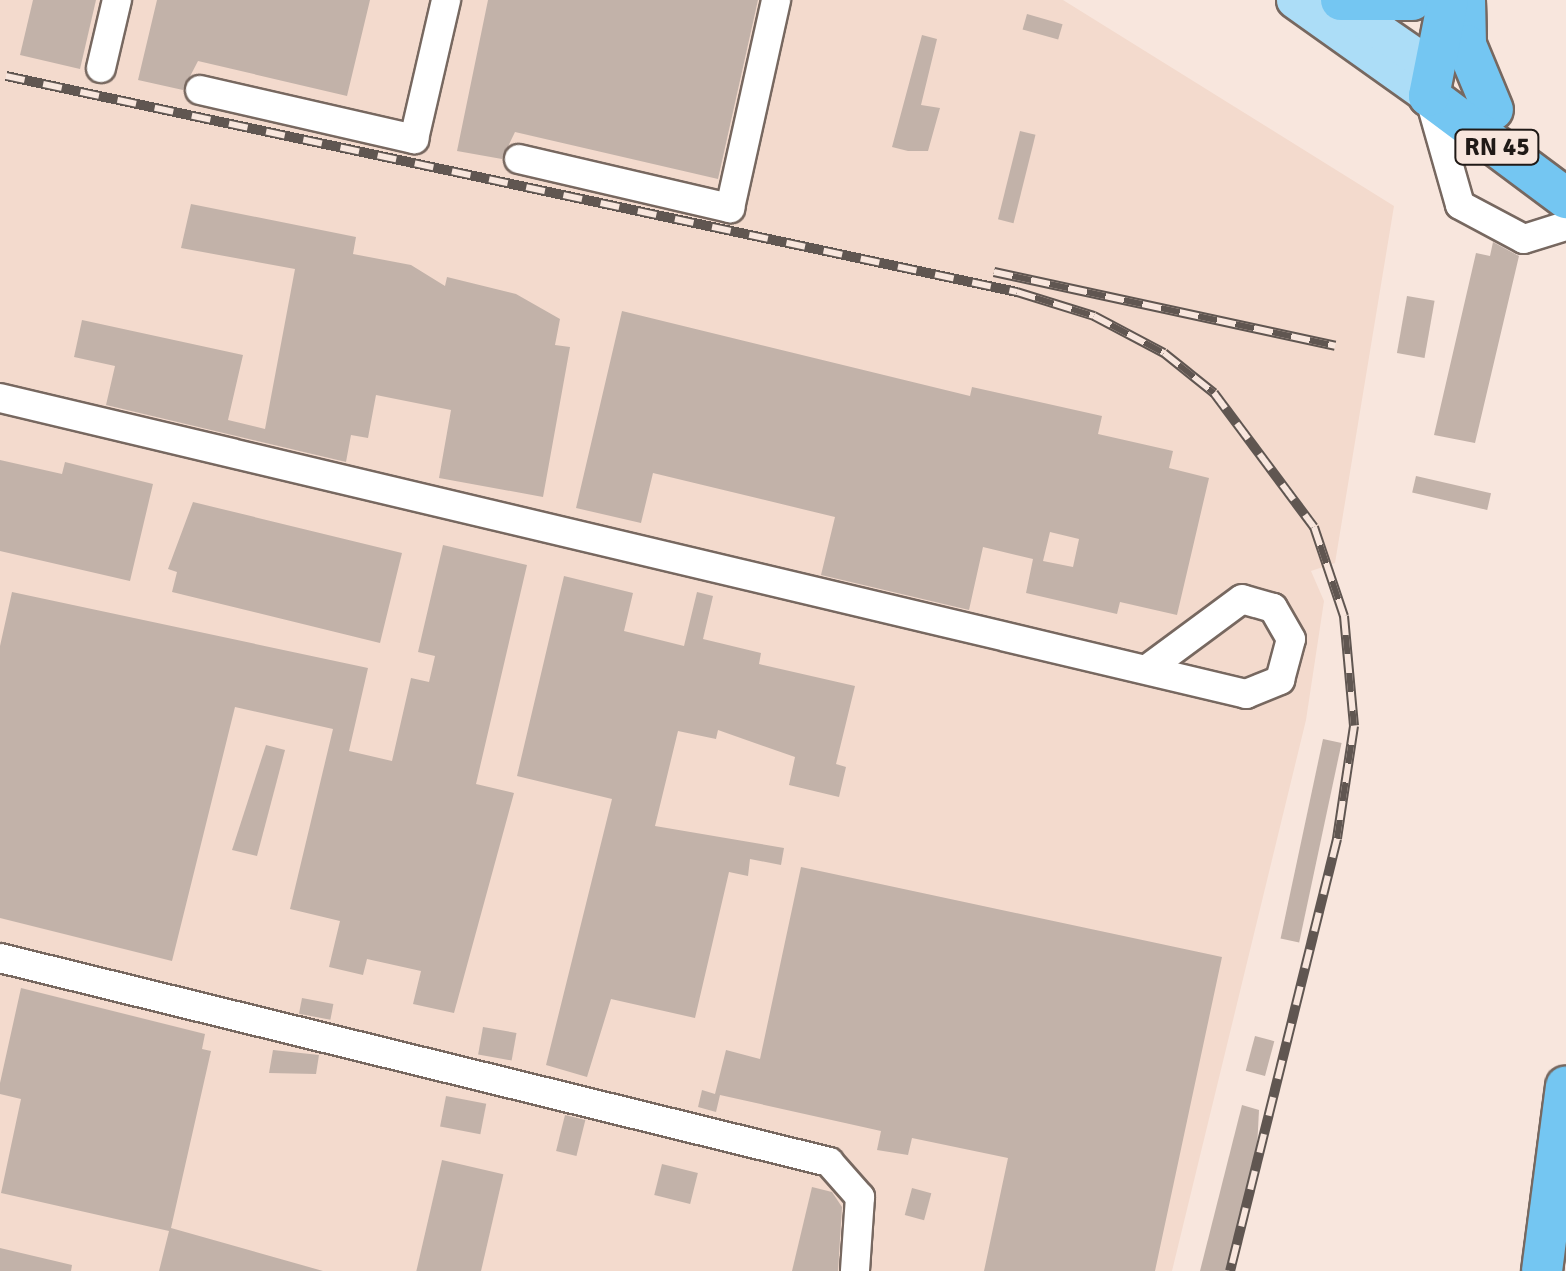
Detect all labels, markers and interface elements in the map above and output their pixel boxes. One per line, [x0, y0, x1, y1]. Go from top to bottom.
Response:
road number: RN 45 [1452, 127, 1542, 167]

